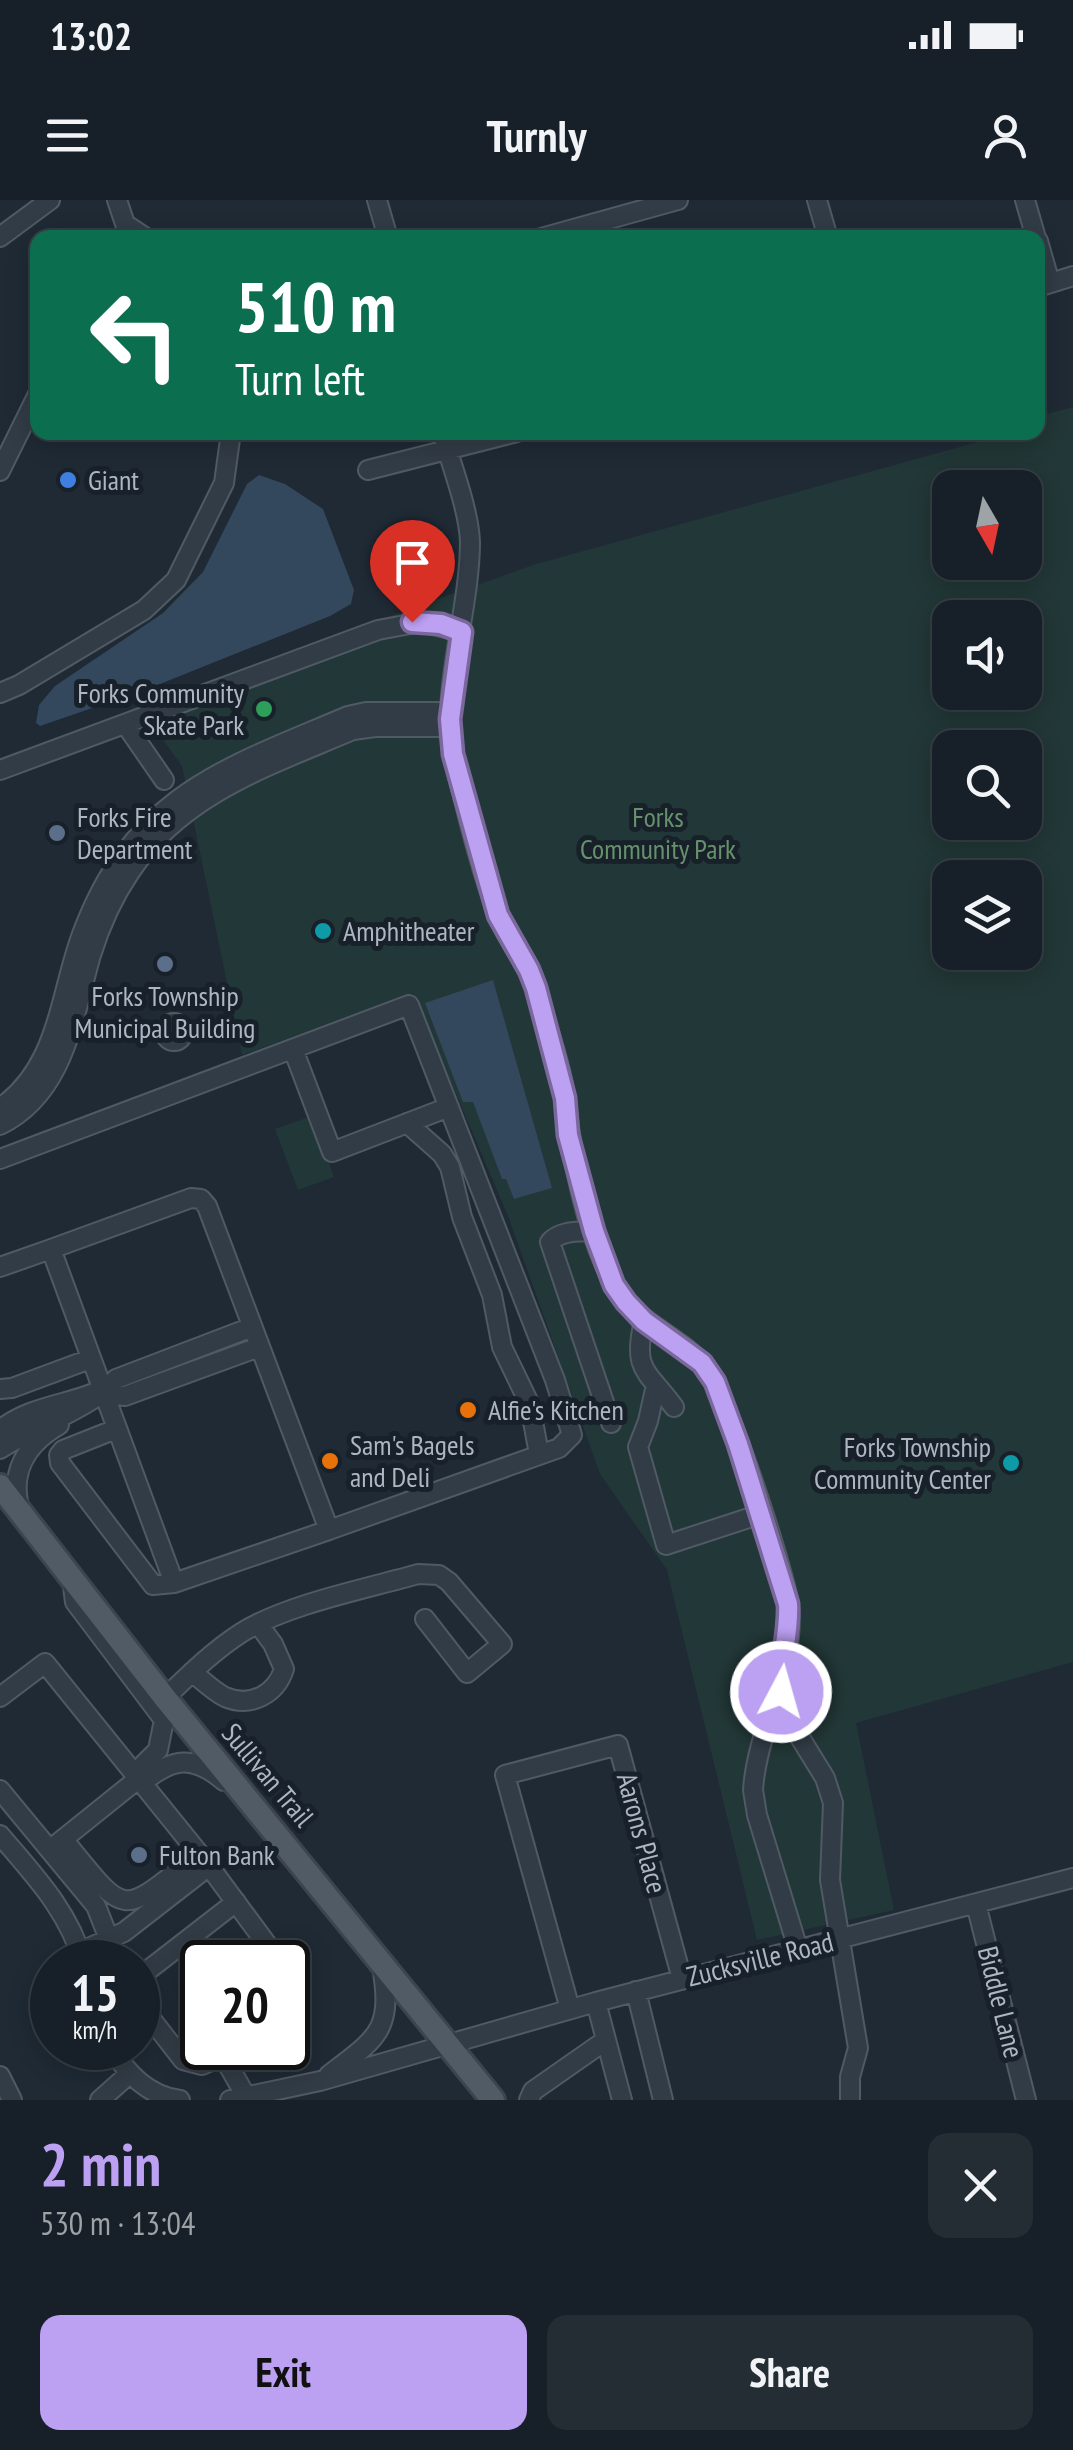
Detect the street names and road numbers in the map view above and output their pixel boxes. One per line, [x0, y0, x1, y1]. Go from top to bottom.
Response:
street label: Sullivan Trail [214, 1715, 323, 1835]
street label: Aarons Place [609, 1769, 676, 1897]
street label: Zucksville Road [683, 1922, 837, 1995]
street label: Biddle Lane [970, 1942, 1033, 2062]

